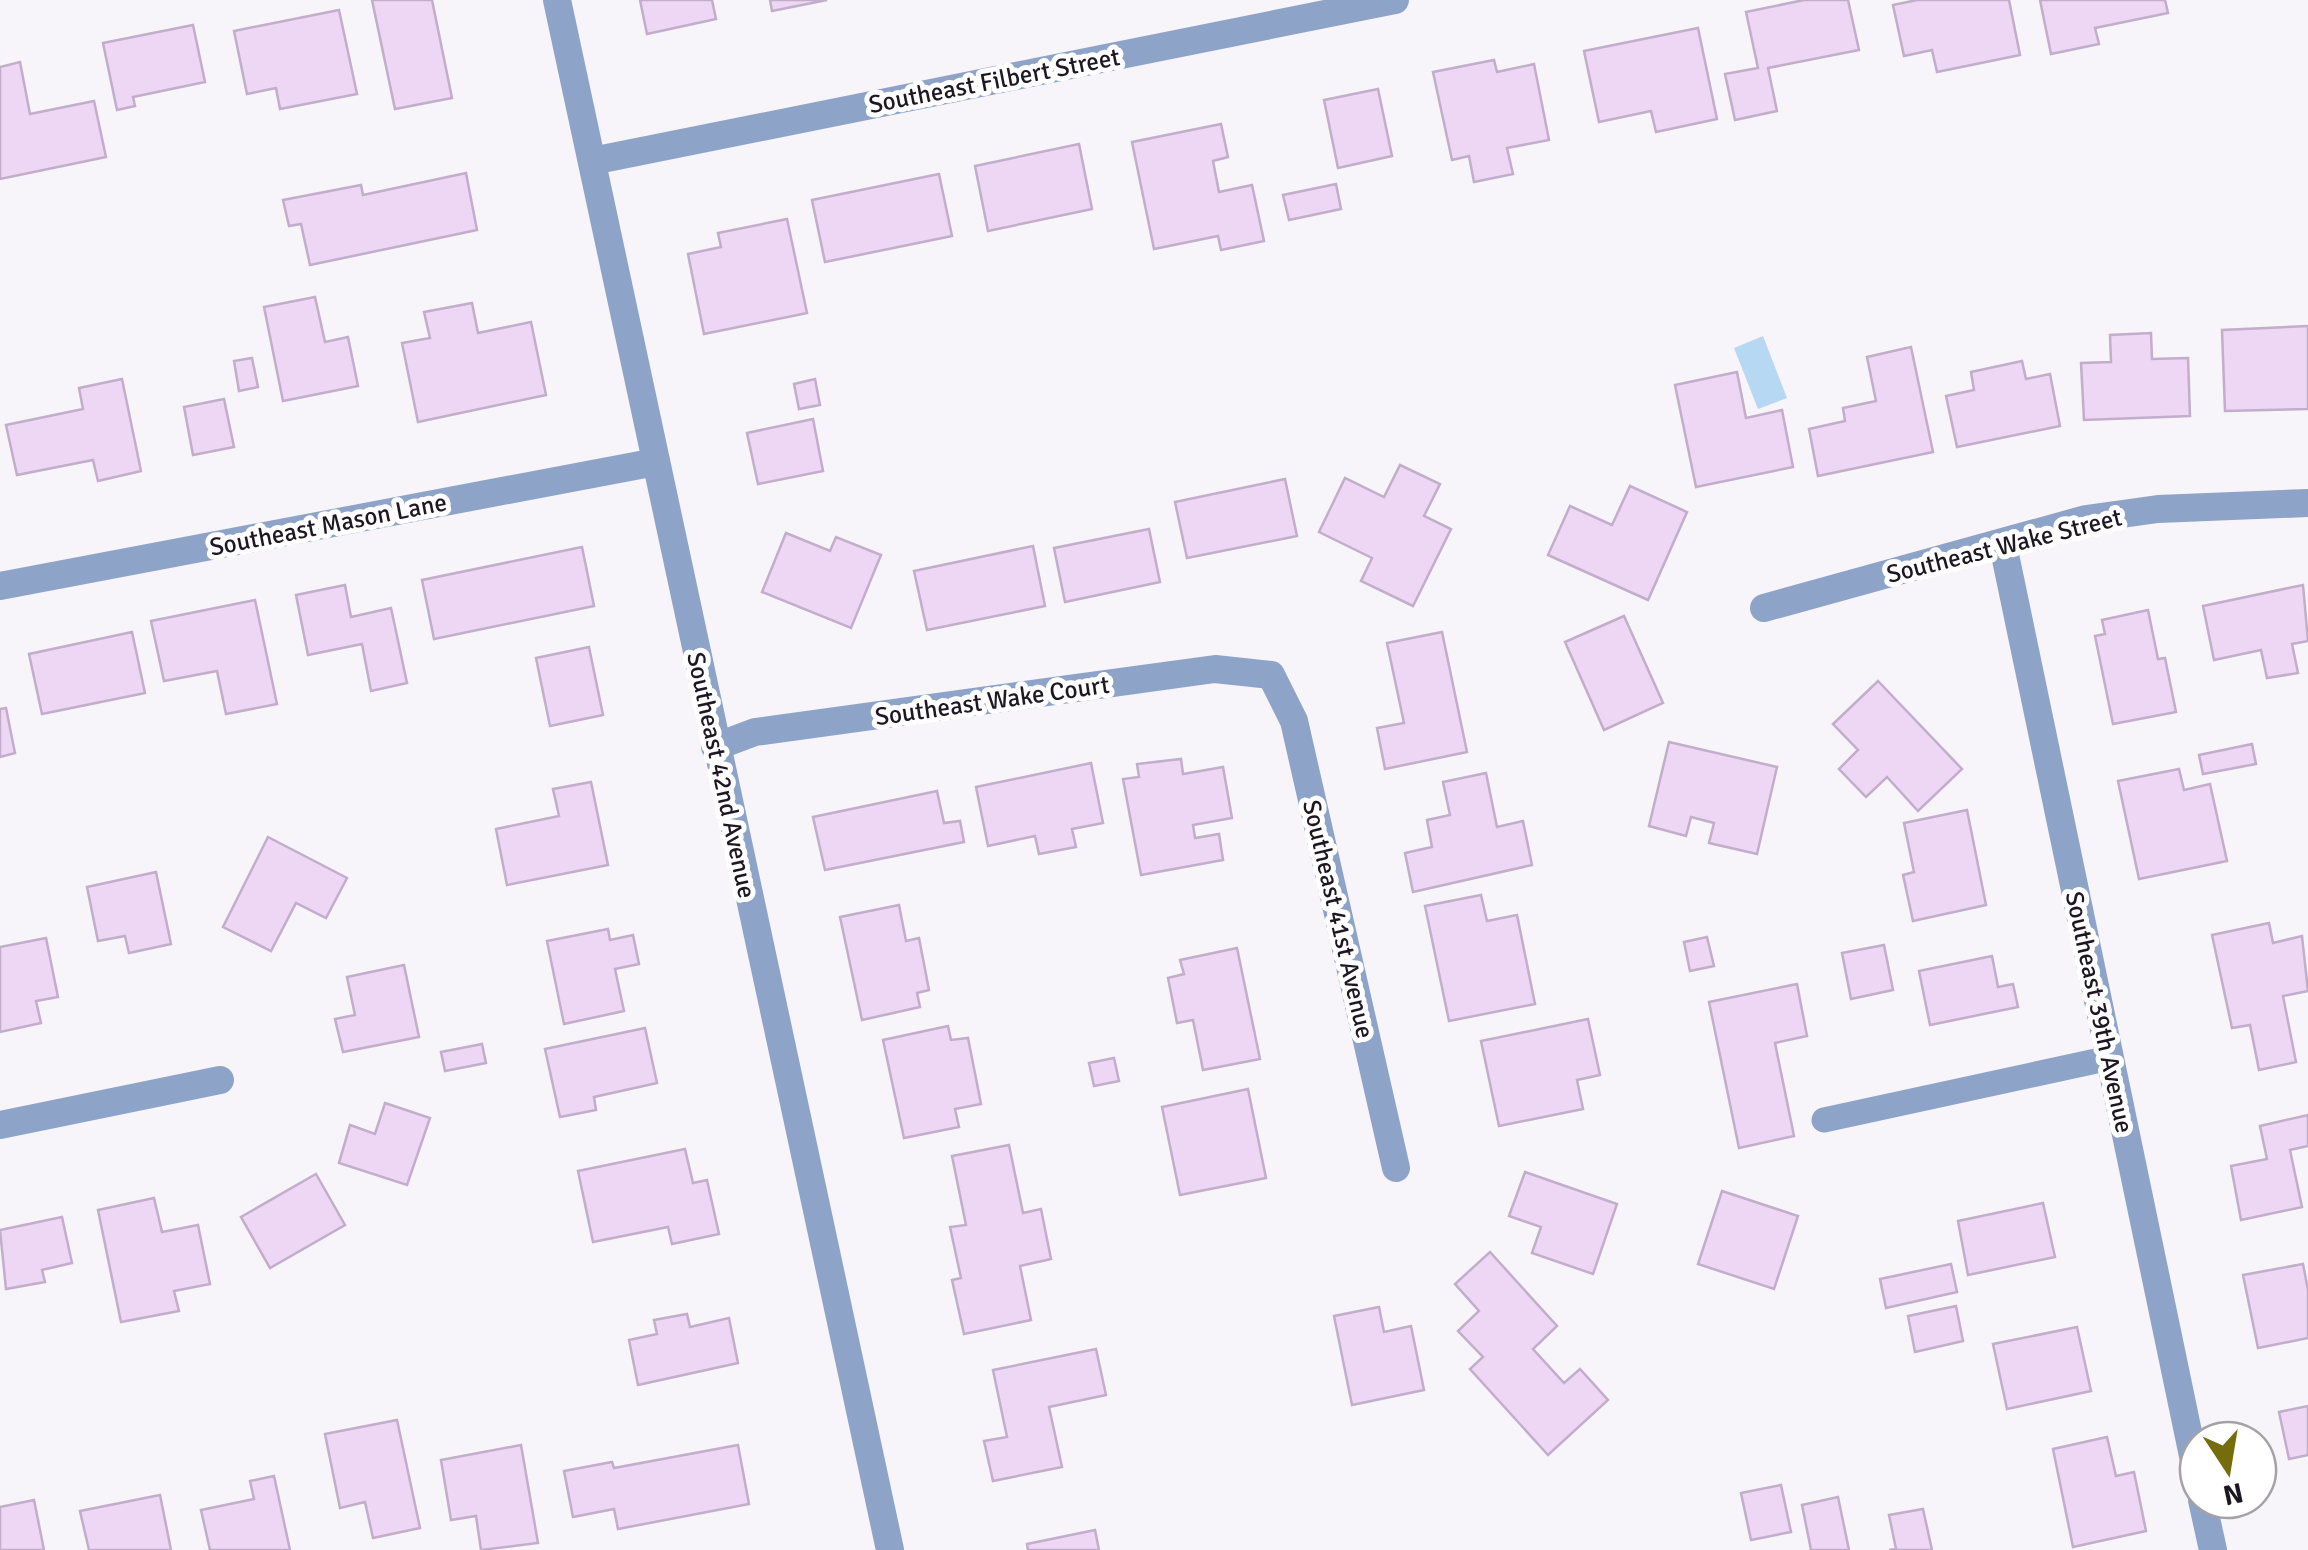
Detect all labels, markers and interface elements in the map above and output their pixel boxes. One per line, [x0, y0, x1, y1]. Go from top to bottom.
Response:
street label: Southeast Filbert Street [866, 41, 1123, 120]
street label: Southeast Mason Lane [207, 486, 449, 563]
street label: Southeast Wake Street [1883, 501, 2125, 590]
street label: Southeast 42nd Avenue [680, 649, 763, 901]
street label: Southeast Wake Court [873, 669, 1112, 732]
street label: Southeast 41st Avenue [1296, 797, 1381, 1041]
street label: Southeast 39th Avenue [2059, 888, 2140, 1136]
north arrow [2178, 1420, 2278, 1520]
text: N [2220, 1475, 2246, 1512]

